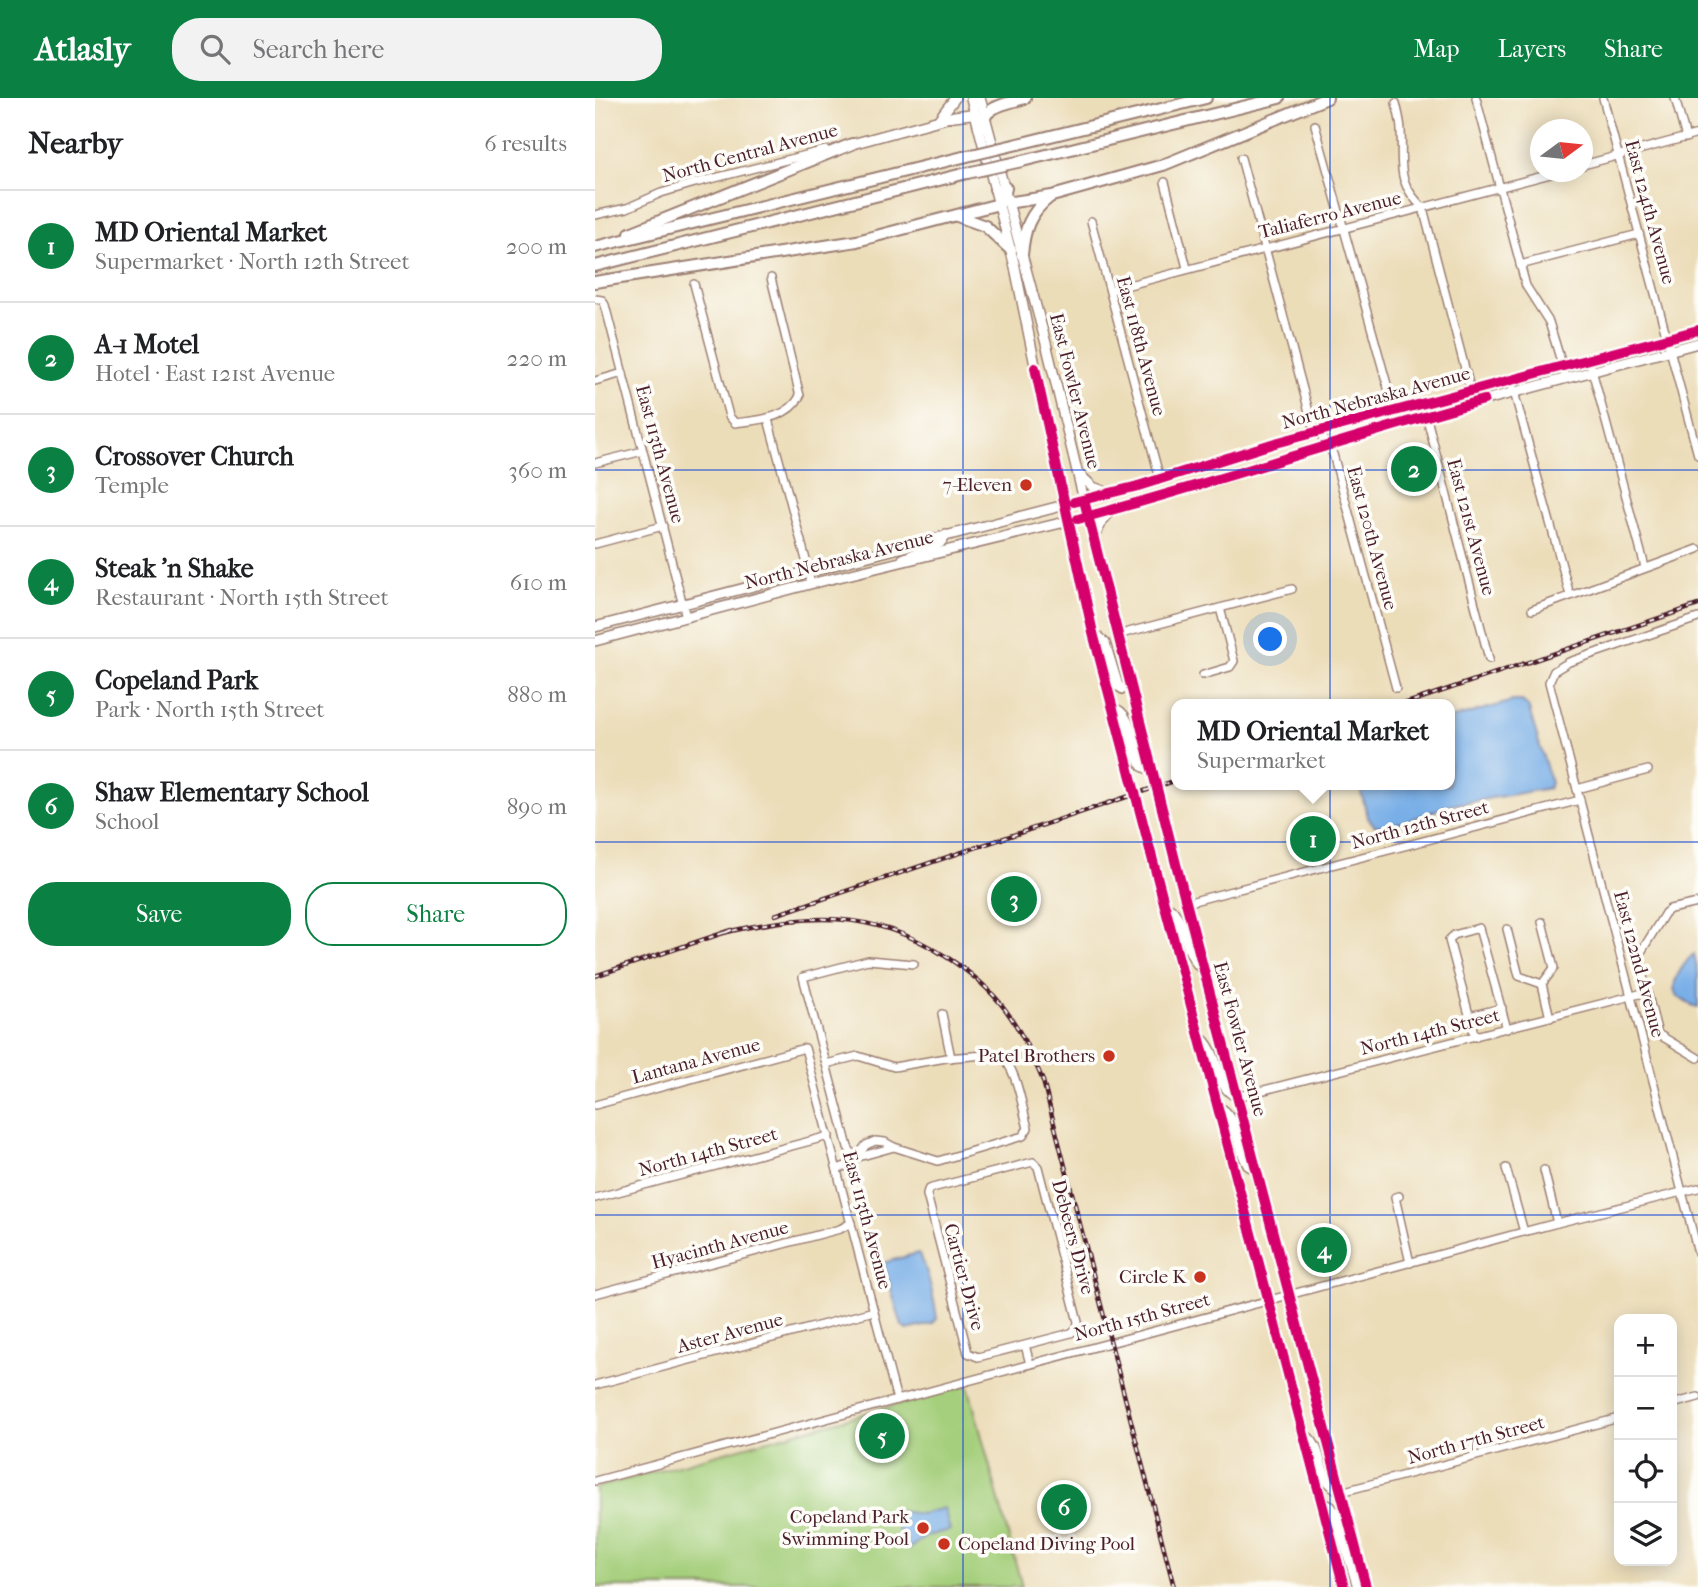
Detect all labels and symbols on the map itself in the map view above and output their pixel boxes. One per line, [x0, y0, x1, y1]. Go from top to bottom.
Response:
street label: North Central Avenue [660, 119, 840, 187]
north arrow [1530, 119, 1593, 182]
street label: East 124th Avenue [1620, 137, 1680, 287]
street label: Taliaferro Avenue [1256, 187, 1404, 243]
street label: East 118th Avenue [1112, 274, 1170, 418]
street label: East Fowler Avenue [1045, 311, 1105, 471]
street label: North Nebraska Avenue [1279, 362, 1473, 434]
street label: East 113th Avenue [631, 382, 689, 526]
pin: 2 [1391, 443, 1437, 495]
street label: East 121st Avenue [1442, 456, 1500, 598]
street label: East 120th Avenue [1342, 464, 1402, 612]
place label: 7-Eleven [942, 474, 1012, 496]
marker: 7-Eleven [1018, 477, 1034, 493]
street label: North Nebraska Avenue [742, 526, 936, 594]
your location [1253, 622, 1287, 656]
street label: North 12th Street [1349, 796, 1491, 854]
pin: 1 [1290, 813, 1336, 865]
pin: 3 [991, 873, 1037, 925]
street label: East 122nd Avenue [1609, 888, 1669, 1040]
street label: East Fowler Avenue [1209, 959, 1271, 1119]
street label: North 14th Street [1358, 1004, 1502, 1060]
street label: Lantana Avenue [629, 1033, 763, 1089]
place label: Patel Brothers [978, 1045, 1095, 1067]
marker: Patel Brothers [1101, 1048, 1117, 1064]
street label: North 14th Street [636, 1123, 780, 1181]
street label: East 113th Avenue [838, 1148, 896, 1292]
street label: Debeers Drive [1047, 1177, 1099, 1297]
street label: Hyacinth Avenue [649, 1216, 791, 1274]
street label: Cartier Drive [939, 1221, 989, 1333]
pin: 4 [1301, 1224, 1347, 1276]
place label: Circle K [1119, 1266, 1187, 1288]
marker: Circle K [1192, 1269, 1208, 1285]
street label: North 15th Street [1072, 1288, 1213, 1346]
street label: Aster Avenue [674, 1308, 785, 1358]
pin: 5 [859, 1410, 905, 1462]
street label: North 17th Street [1405, 1411, 1547, 1469]
pin: 6 [1041, 1481, 1087, 1533]
place label: Copeland Park Swimming Pool [782, 1506, 909, 1550]
marker: Copeland Park Swimming Pool [915, 1520, 931, 1536]
place label: Copeland Diving Pool [958, 1533, 1135, 1555]
marker: Copeland Diving Pool [936, 1536, 952, 1552]

